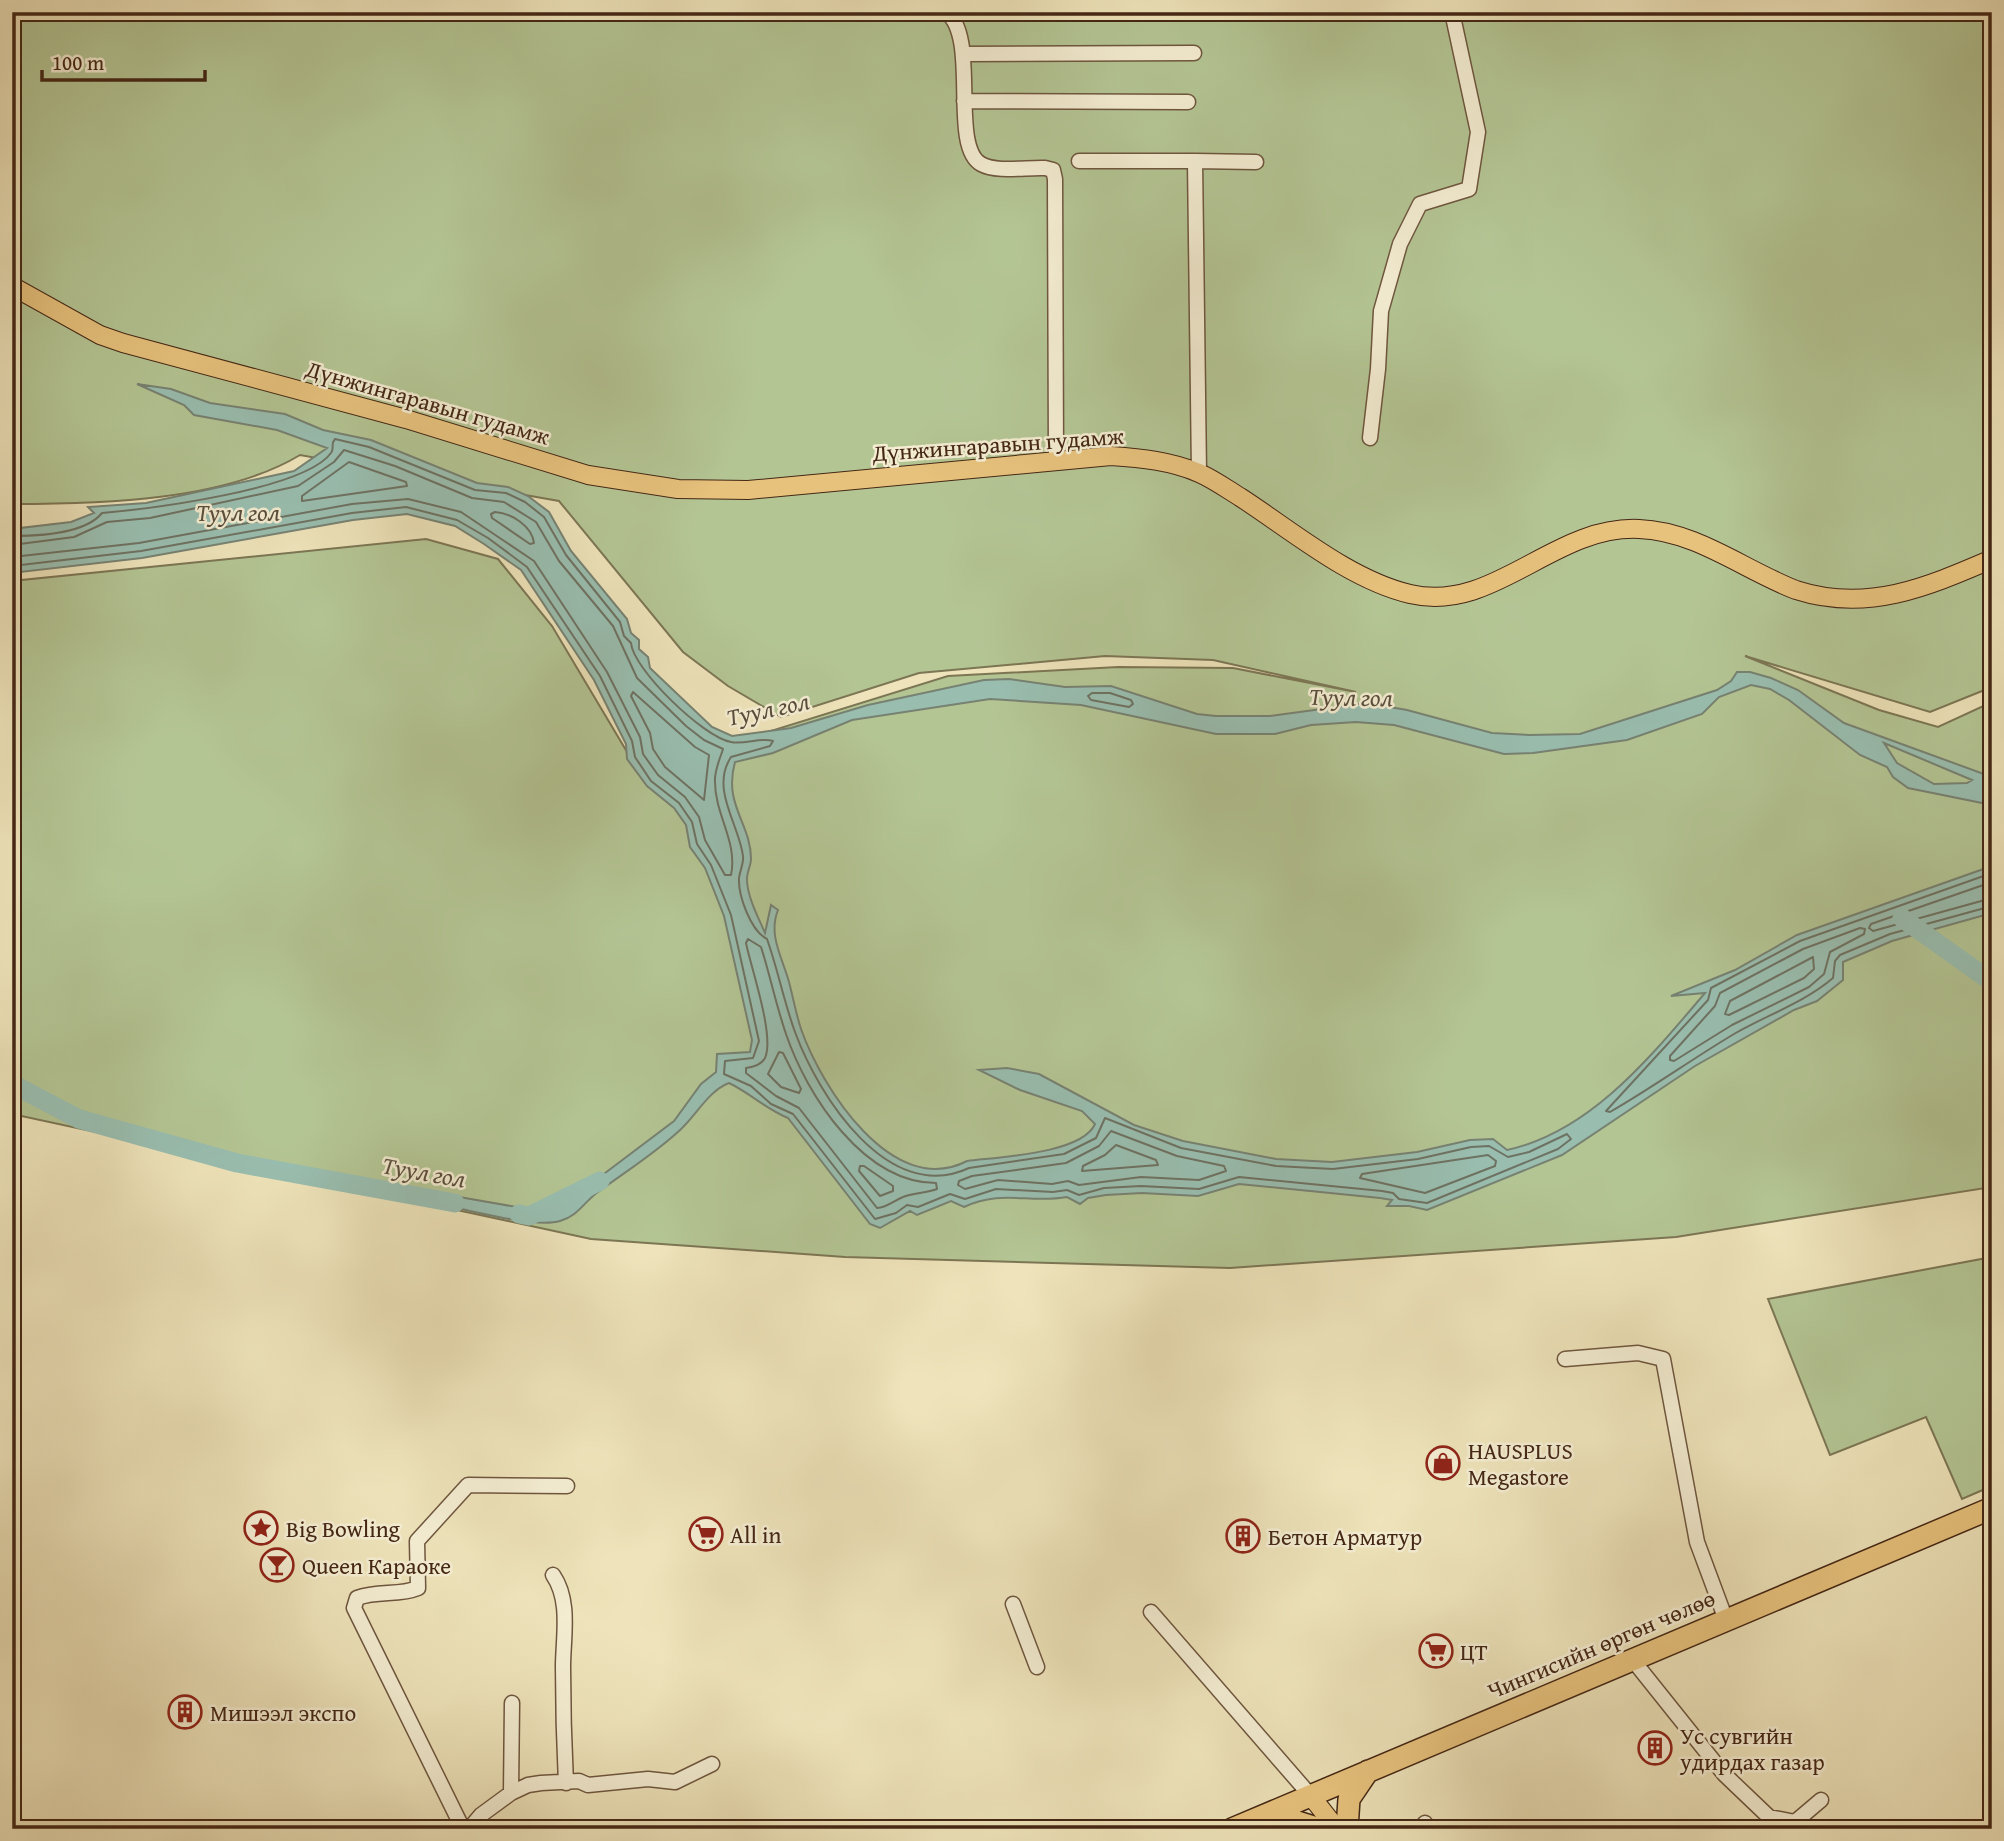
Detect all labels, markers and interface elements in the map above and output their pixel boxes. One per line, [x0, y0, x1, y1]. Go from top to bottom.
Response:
scale bar [42, 38, 205, 82]
text: 100 m [52, 47, 104, 78]
street label: Дүнжингаравын гудамж [301, 351, 554, 453]
street label: Дүнжингаравын гудамж [870, 419, 1125, 469]
water label: Туул гол [196, 495, 280, 530]
water label: Туул гол [1309, 679, 1394, 715]
water label: Туул гол [723, 683, 813, 735]
water label: Туул гол [380, 1148, 469, 1197]
place label: HAUSPLUS Megastore [1468, 1434, 1573, 1493]
shop icon: HAUSPLUS Megastore [1424, 1444, 1462, 1482]
place icon: Big Bowling [242, 1509, 280, 1547]
place label: Big Bowling [286, 1512, 401, 1545]
supermarket icon: All in [687, 1515, 725, 1553]
building icon: Бетон Арматур [1224, 1517, 1262, 1555]
place label: All in [730, 1518, 781, 1551]
place label: Бетон Арматур [1268, 1520, 1422, 1553]
bar icon: Queen Караоке [258, 1546, 296, 1584]
place label: Queen Караоке [302, 1549, 451, 1582]
street label: Чингисийн өргөн чөлөө [1482, 1581, 1720, 1707]
supermarket icon: ЦТ [1417, 1632, 1455, 1670]
place label: ЦТ [1460, 1635, 1488, 1668]
building icon: Мишээл экспо [166, 1693, 204, 1731]
place label: Мишээл экспо [210, 1696, 356, 1729]
place label: Ус сувгийн удирдах газар [1679, 1719, 1825, 1778]
building icon: Ус сувгийн удирдах газар [1636, 1729, 1674, 1767]

